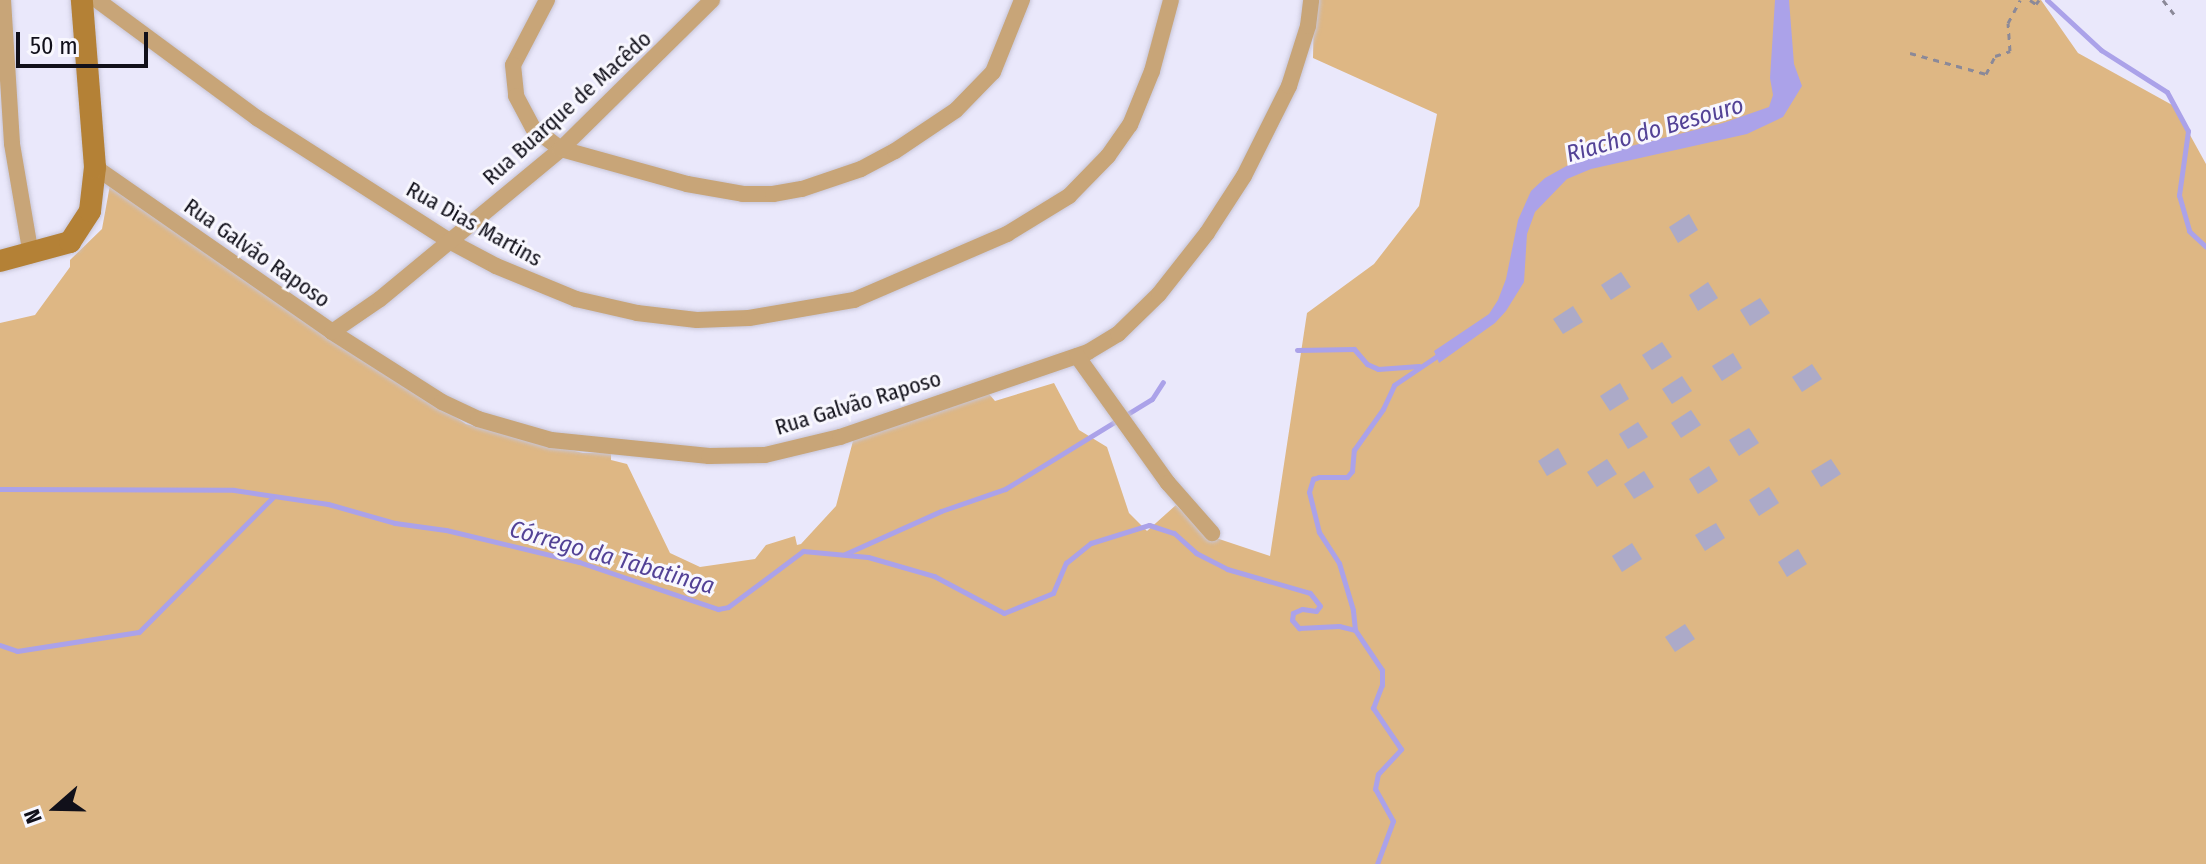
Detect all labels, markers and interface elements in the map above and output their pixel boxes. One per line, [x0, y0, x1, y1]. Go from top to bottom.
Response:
scale bar [20, 16, 152, 66]
street label: Rua Buarque de Macêdo [477, 25, 657, 191]
text: 50 m [30, 32, 78, 60]
water label: Riacho do Besouro [1563, 91, 1747, 169]
street label: Rua Dias Martins [402, 176, 546, 272]
street label: Rua Galvão Raposo [179, 193, 335, 313]
street label: Rua Galvão Raposo [772, 365, 944, 441]
water label: Córrego da Tabatinga [506, 515, 718, 601]
north arrow [16, 768, 96, 848]
text: N [18, 806, 48, 827]

